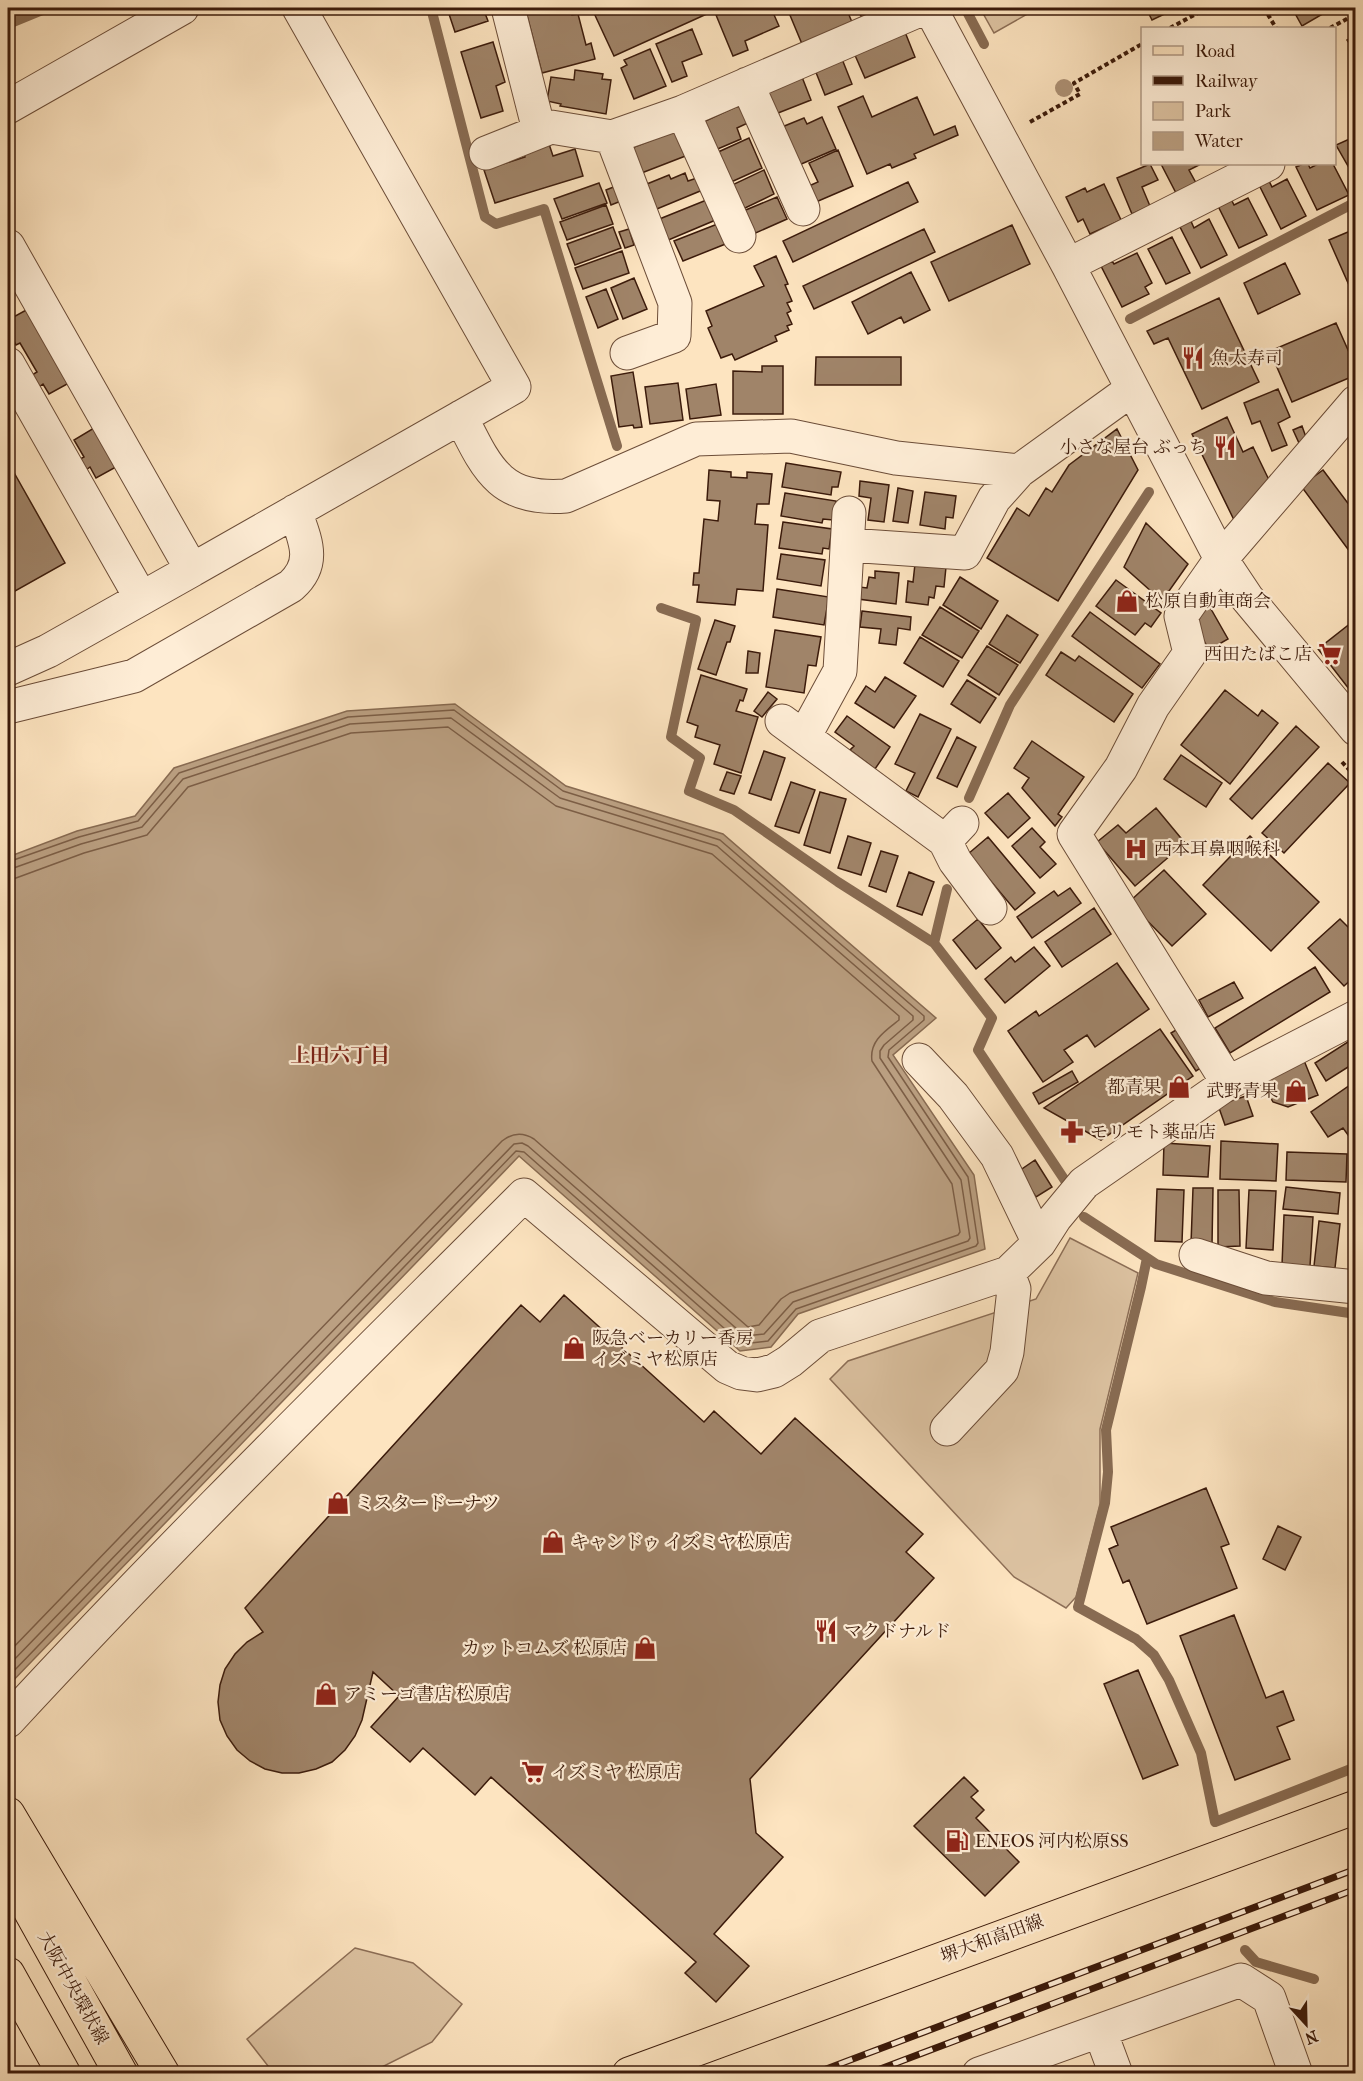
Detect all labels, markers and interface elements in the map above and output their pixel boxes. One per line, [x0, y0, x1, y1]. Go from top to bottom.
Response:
legend [1141, 27, 1336, 165]
text: Road [1195, 41, 1235, 62]
text: Railway [1195, 71, 1259, 92]
text: Park [1195, 101, 1232, 122]
text: Water [1194, 131, 1243, 152]
restaurant icon: 魚太寿司 [1180, 345, 1206, 371]
place label: 魚太寿司 [1211, 348, 1283, 369]
restaurant icon: 小さな屋台 ぶっち [1212, 434, 1238, 460]
place label: 小さな屋台 ぶっち [1059, 437, 1207, 458]
shop icon: 松原自動車商会 [1114, 588, 1140, 614]
place label: 松原自動車商会 [1145, 591, 1271, 612]
supermarket icon: 西田たばこ店 [1317, 641, 1343, 667]
place label: 西田たばこ店 [1204, 644, 1312, 665]
hospital icon: 西本耳鼻咽喉科 [1123, 836, 1149, 862]
place label: 西本耳鼻咽喉科 [1154, 839, 1280, 860]
district label: 上田六丁目 [290, 1044, 390, 1067]
shop icon: 都青果 [1166, 1074, 1192, 1100]
place label: 都青果 [1107, 1077, 1161, 1098]
shop icon: 武野青果 [1283, 1078, 1309, 1104]
place label: 武野青果 [1206, 1081, 1278, 1102]
pharmacy icon: モリモト薬品店 [1059, 1119, 1085, 1145]
place label: モリモト薬品店 [1090, 1122, 1216, 1143]
place label: 阪急ベーカリー香房 イズミヤ松原店 [592, 1328, 754, 1370]
shop icon: 阪急ベーカリー香房 イズミヤ松原店 [561, 1335, 587, 1361]
shop icon: ミスタードーナツ [325, 1490, 351, 1516]
place label: ミスタードーナツ [356, 1493, 500, 1514]
shop icon: キャンドゥ イズミヤ松原店 [540, 1529, 566, 1555]
place label: キャンドゥ イズミヤ松原店 [571, 1532, 790, 1553]
restaurant icon: マクドナルド [813, 1618, 839, 1644]
place label: マクドナルド [844, 1621, 951, 1642]
shop icon: カットコムズ 松原店 [632, 1635, 658, 1661]
place label: カットコムズ 松原店 [462, 1638, 627, 1659]
shop icon: アミーゴ書店 松原店 [313, 1681, 339, 1707]
place label: アミーゴ書店 松原店 [344, 1684, 510, 1705]
supermarket icon: イズミヤ 松原店 [520, 1759, 546, 1785]
place label: イズミヤ 松原店 [551, 1762, 681, 1783]
fuel station icon: ENEOS 河内松原SS [944, 1828, 970, 1854]
place label: ENEOS 河内松原SS [975, 1831, 1129, 1852]
street label: 堺大和高田線 [938, 1911, 1046, 1967]
street label: 大阪中央環状線 [33, 1928, 113, 2048]
north arrow [1276, 1994, 1336, 2054]
text: N [1301, 2026, 1321, 2049]

